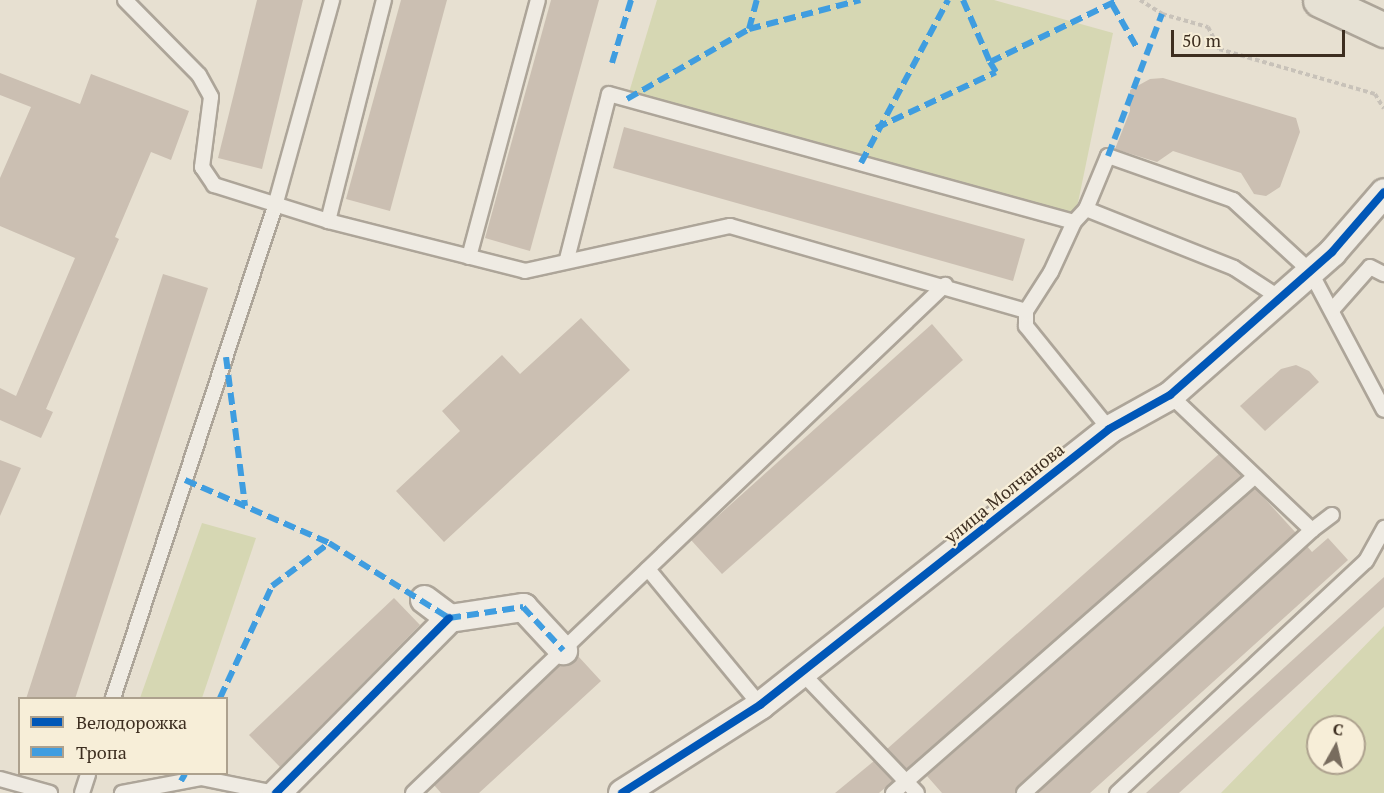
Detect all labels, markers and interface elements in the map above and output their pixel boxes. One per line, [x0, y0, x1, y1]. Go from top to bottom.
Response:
scale bar [1174, 18, 1348, 56]
text: 50 m [1182, 28, 1221, 52]
street label: улица Молчанова [940, 438, 1068, 548]
legend [18, 697, 228, 775]
text: Велодорожка [76, 710, 187, 734]
north arrow [1306, 715, 1366, 775]
text: С [1332, 718, 1345, 741]
text: Тропа [76, 740, 127, 764]

